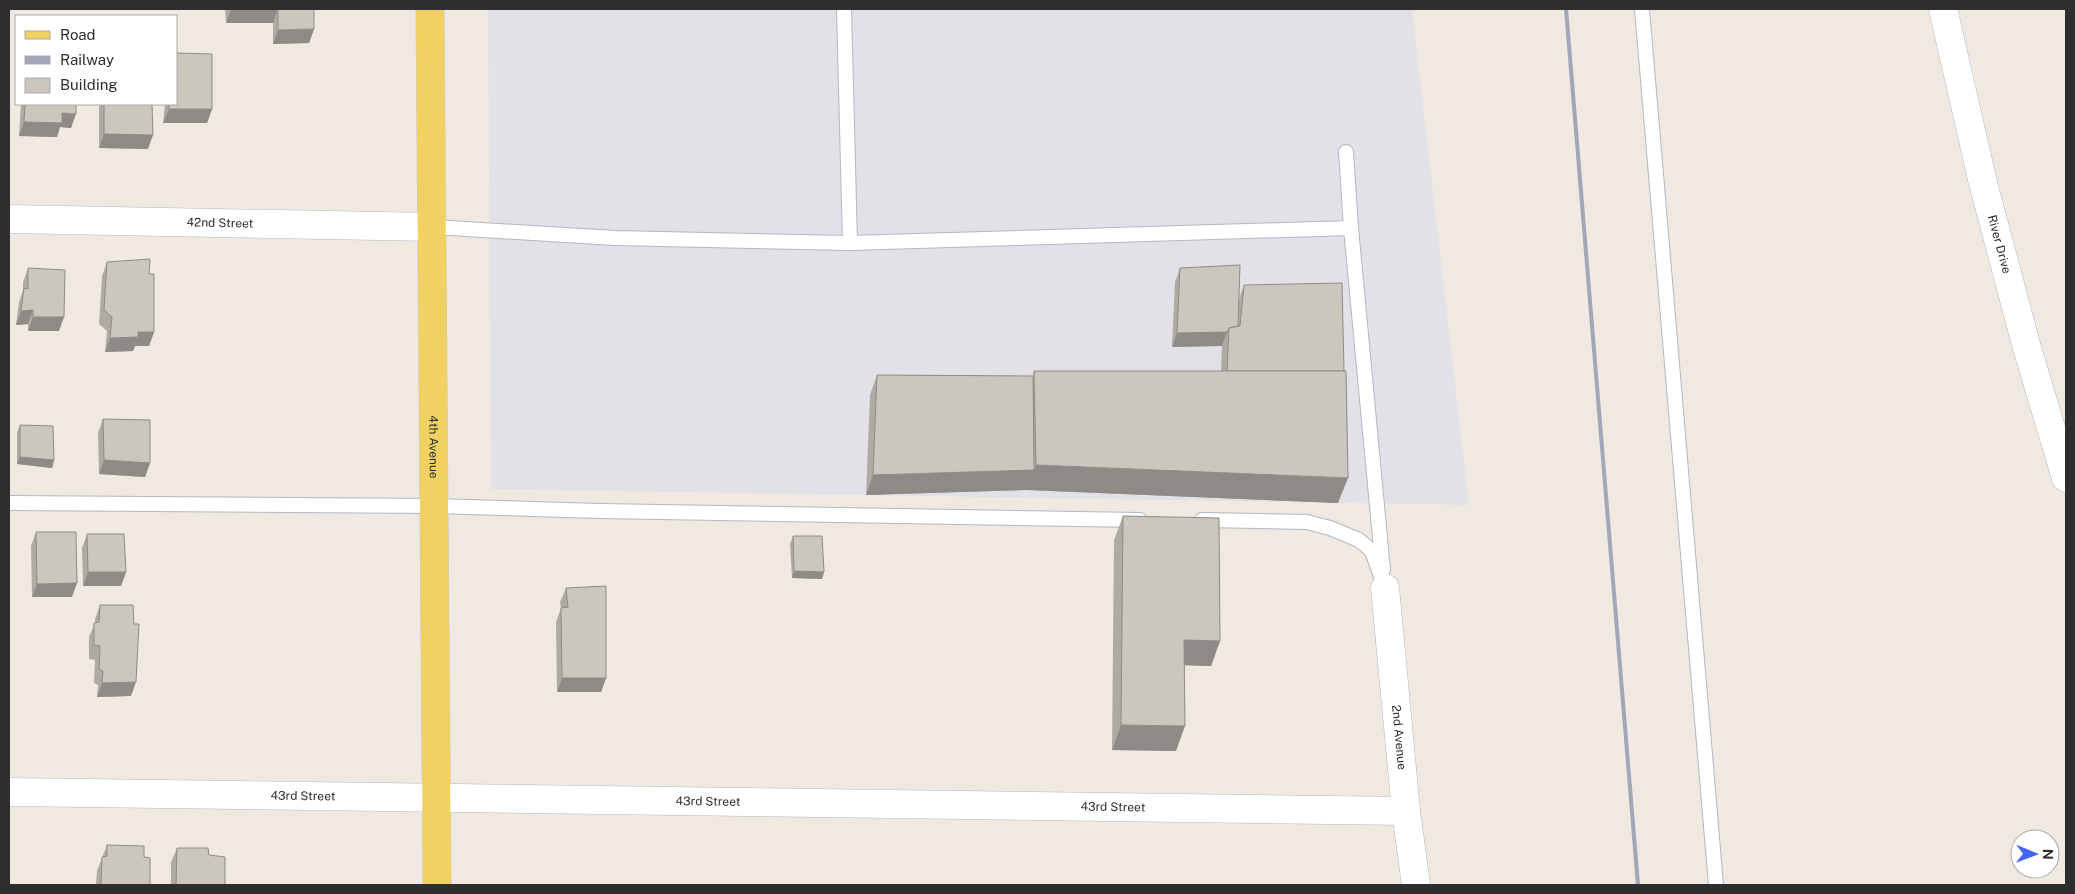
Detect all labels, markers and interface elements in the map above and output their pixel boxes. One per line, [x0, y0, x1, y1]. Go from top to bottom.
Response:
legend [15, 15, 178, 105]
text: Road [60, 26, 96, 43]
text: Railway [60, 51, 114, 68]
text: Building [60, 76, 118, 93]
street label: River Drive [1985, 213, 2014, 275]
street label: 42nd Street [186, 215, 254, 231]
street label: 4th Avenue [426, 415, 441, 479]
street label: 2nd Avenue [1389, 704, 1409, 771]
street label: 43rd Street [270, 789, 336, 803]
street label: 43rd Street [675, 794, 741, 809]
street label: 43rd Street [1080, 800, 1146, 814]
north arrow [2010, 829, 2060, 879]
text: N [2040, 849, 2056, 860]

